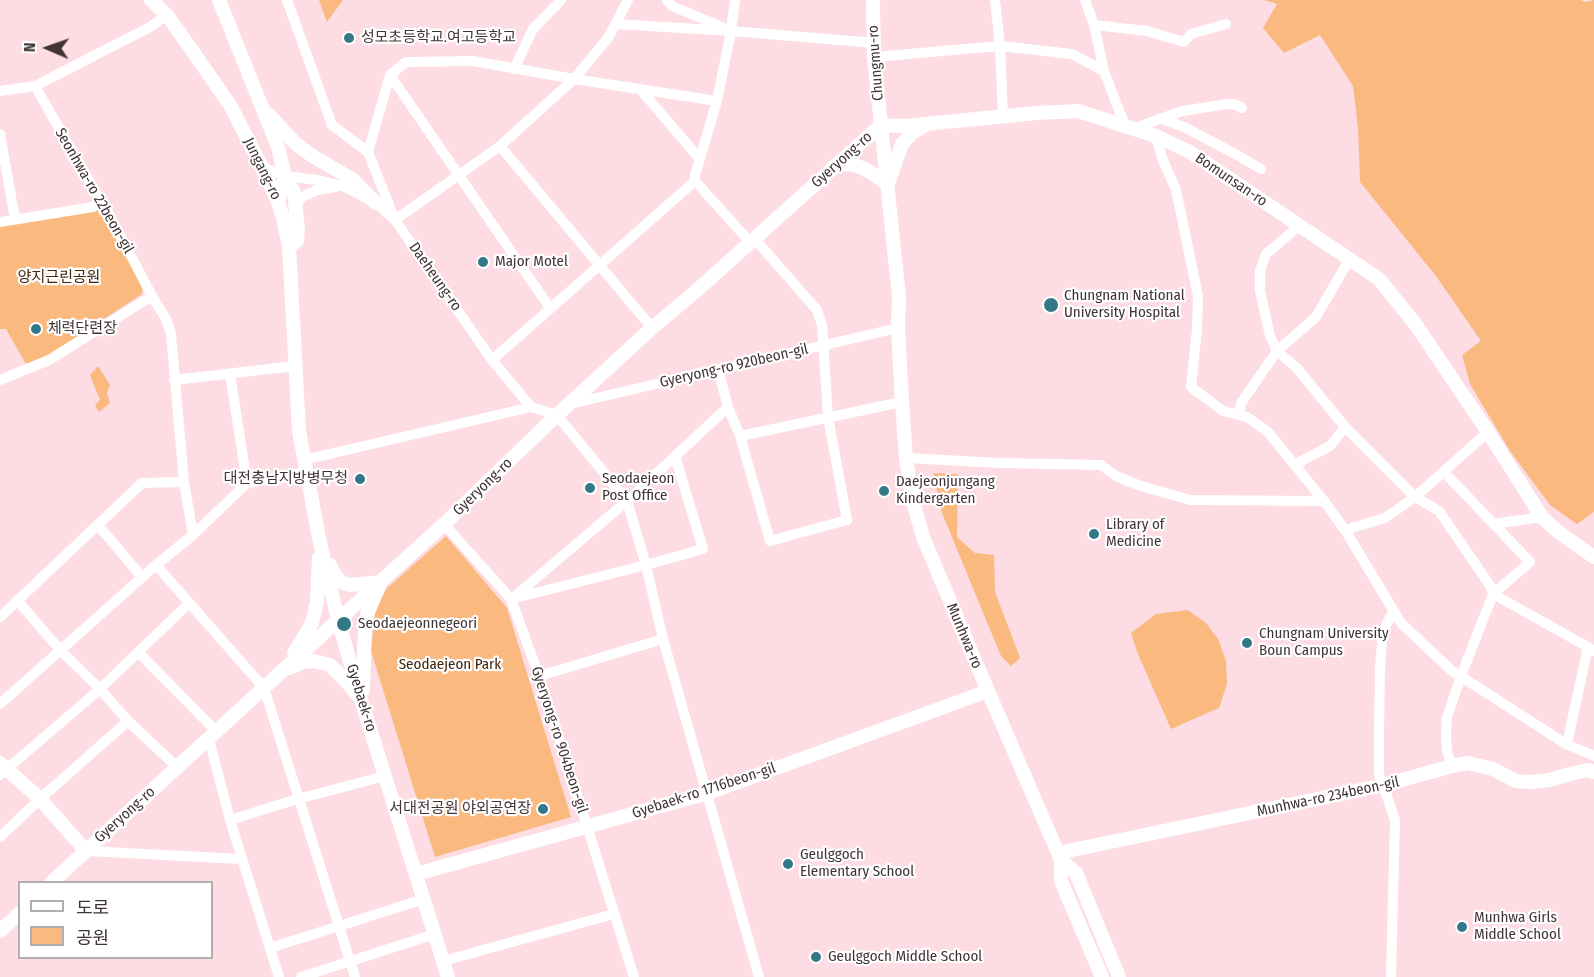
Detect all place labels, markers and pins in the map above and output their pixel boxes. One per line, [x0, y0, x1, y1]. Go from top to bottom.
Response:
place label: 성모초등학교.여고등학교 [361, 29, 516, 47]
marker: 성모초등학교.여고등학교 [342, 31, 356, 45]
place label: Major Motel [495, 253, 568, 271]
marker: Major Motel [476, 255, 490, 269]
place label: Chungnam National University Hospital [1064, 287, 1185, 322]
marker: Chungnam National University Hospital [1042, 296, 1060, 314]
place label: 체력단련장 [48, 320, 117, 338]
marker: 체력단련장 [29, 322, 43, 336]
place label: 대전충남지방병무청 [224, 470, 348, 488]
place label: Seodaejeon Post Office [602, 470, 675, 505]
marker: 대전충남지방병무청 [353, 472, 367, 486]
place label: Daejeonjungang Kindergarten [896, 473, 995, 508]
marker: Seodaejeon Post Office [583, 481, 597, 495]
marker: Daejeonjungang Kindergarten [877, 484, 891, 498]
place label: Library of Medicine [1106, 516, 1164, 551]
marker: Library of Medicine [1087, 527, 1101, 541]
marker: Seodaejeonnegeori [335, 615, 353, 633]
place label: Seodaejeonnegeori [358, 615, 477, 633]
place label: Chungnam University Boun Campus [1259, 625, 1389, 660]
marker: Chungnam University Boun Campus [1240, 636, 1254, 650]
place label: 서대전공원 야외공연장 [389, 800, 531, 818]
marker: 서대전공원 야외공연장 [536, 802, 550, 816]
place label: Geulggoch Elementary School [800, 846, 914, 881]
marker: Geulggoch Elementary School [781, 857, 795, 871]
place label: Munhwa Girls Middle School [1474, 909, 1561, 944]
marker: Munhwa Girls Middle School [1455, 920, 1469, 934]
place label: Geulggoch Middle School [828, 948, 982, 966]
marker: Geulggoch Middle School [809, 950, 823, 964]

